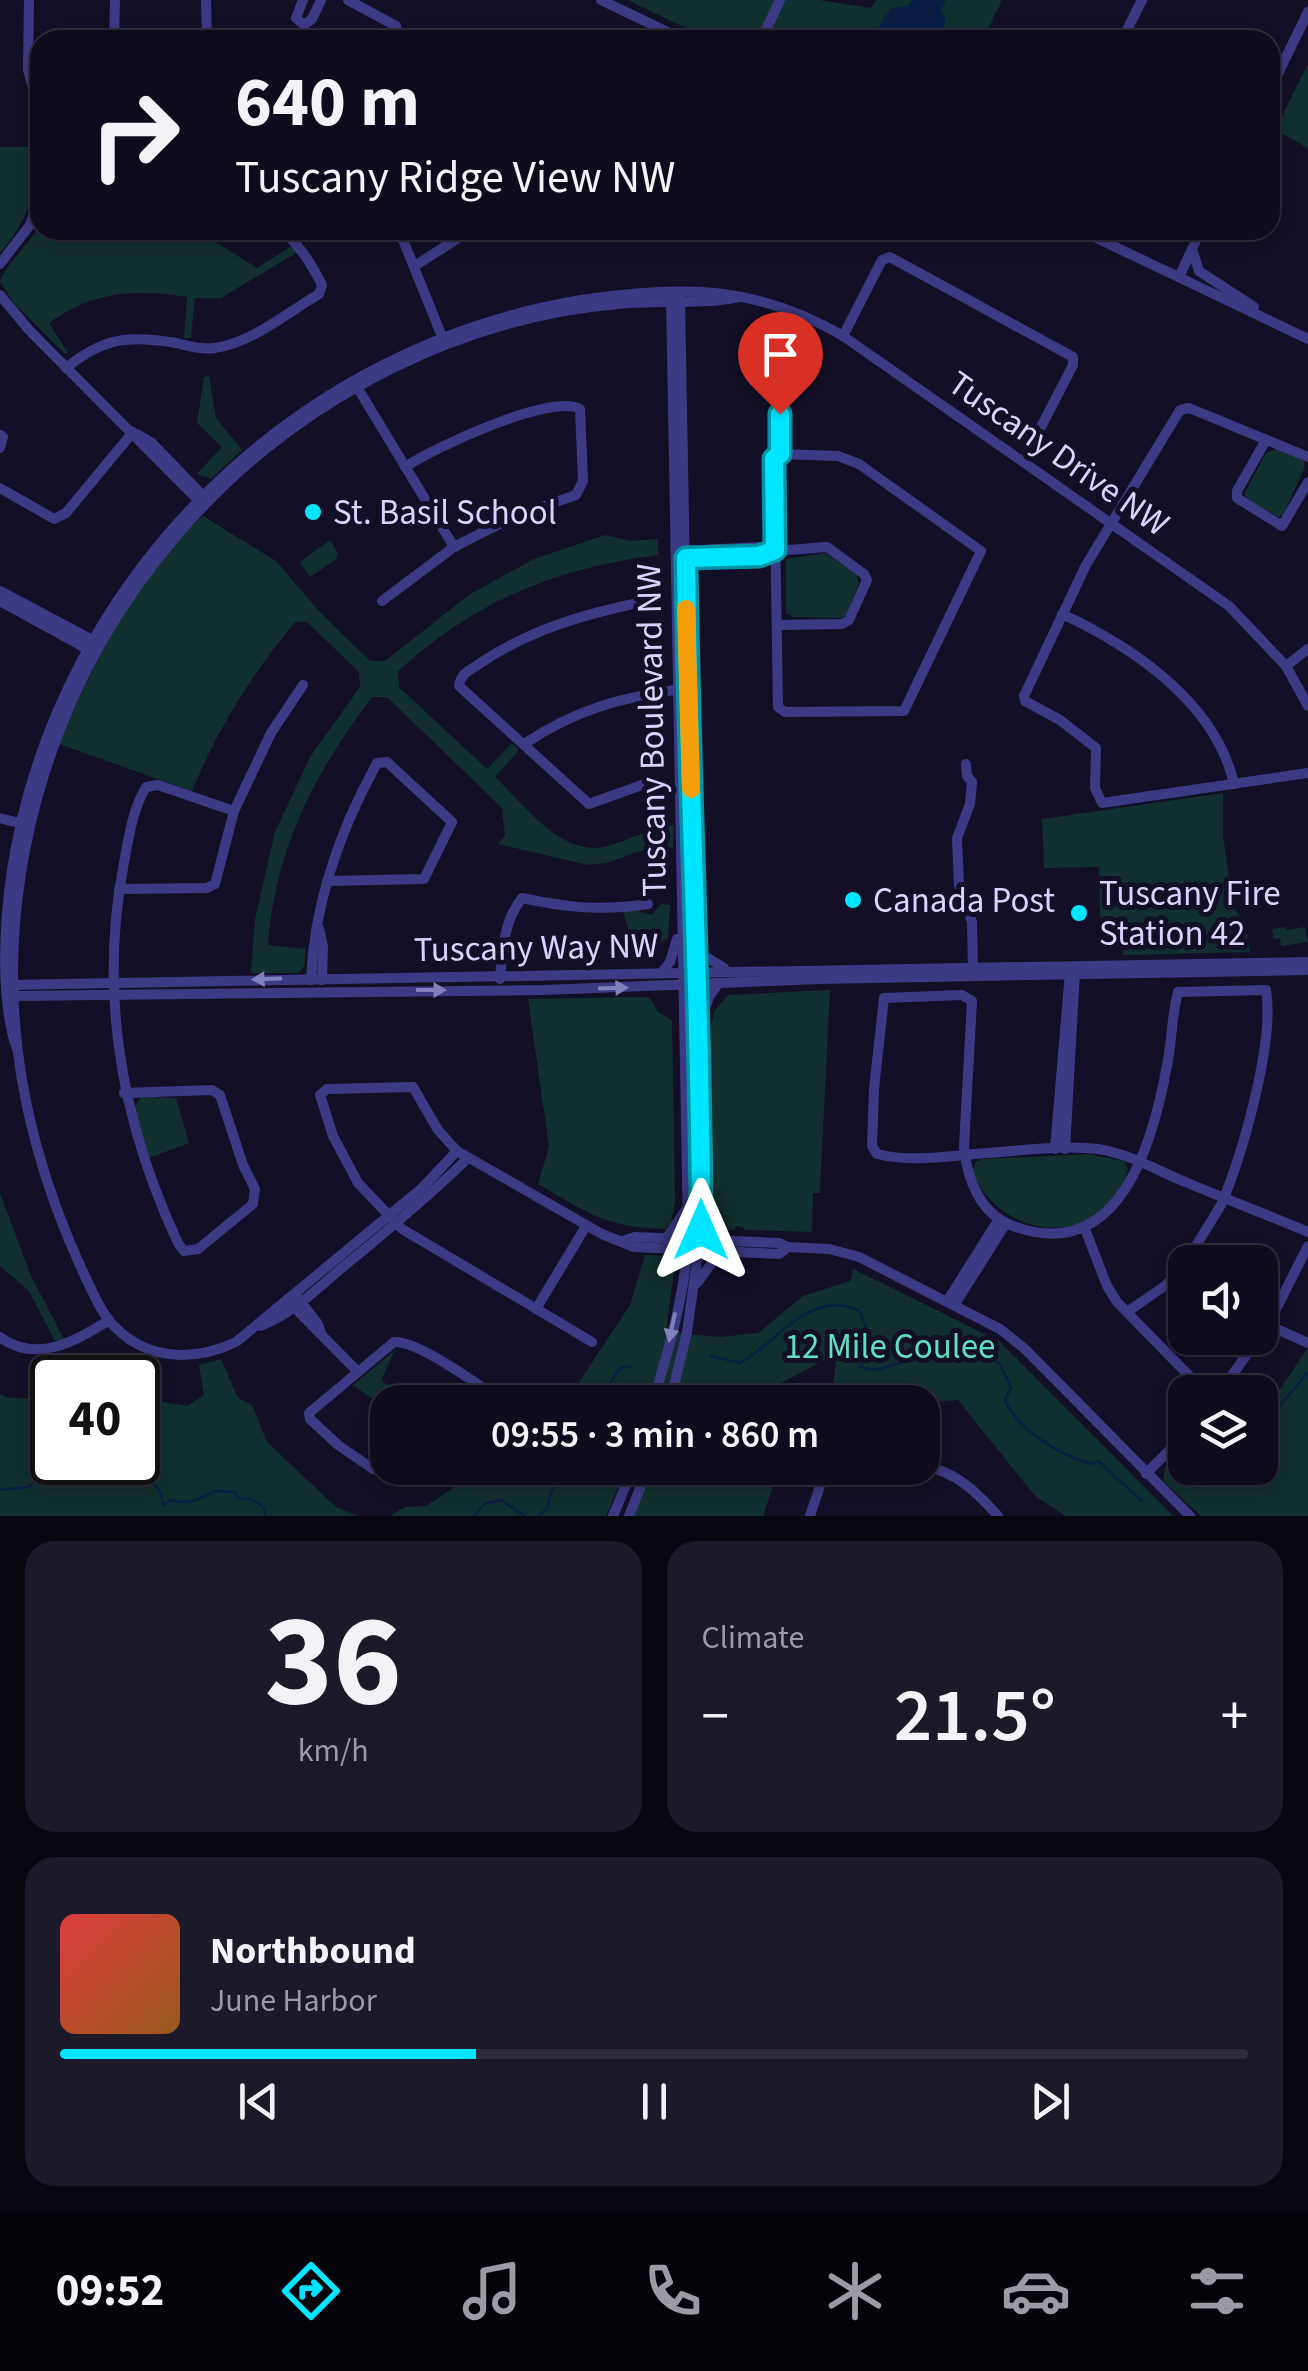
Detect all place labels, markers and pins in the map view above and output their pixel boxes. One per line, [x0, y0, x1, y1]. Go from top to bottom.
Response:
pin [738, 312, 823, 415]
place label: St. Basil School [333, 488, 557, 538]
marker: St. Basil School [302, 501, 324, 523]
place label: Tuscany Fire Station 42 [1099, 869, 1281, 959]
place label: Canada Post [873, 876, 1055, 926]
marker: Canada Post [842, 889, 864, 911]
marker: Tuscany Fire Station 42 [1068, 902, 1090, 924]

